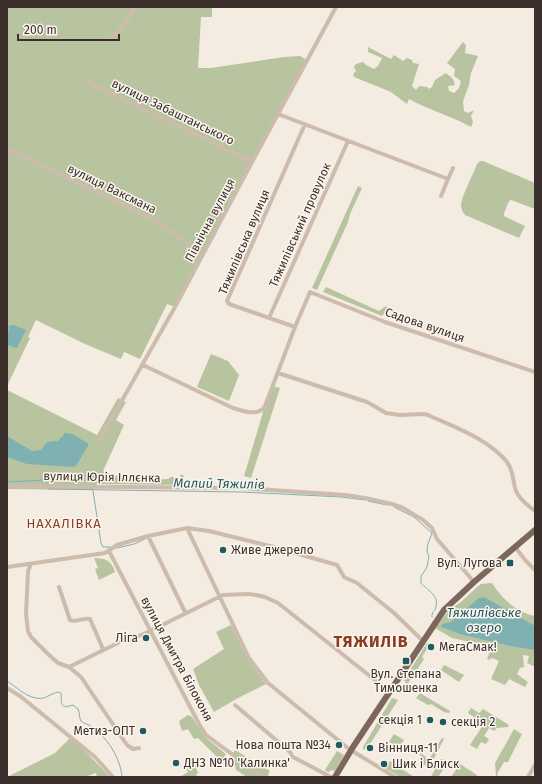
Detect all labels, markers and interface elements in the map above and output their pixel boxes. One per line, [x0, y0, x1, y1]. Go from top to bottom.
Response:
scale bar [18, 16, 119, 42]
text: 200 m [24, 23, 57, 37]
street label: вулиця Забаштанського [109, 76, 237, 148]
street label: Тяжилівський провулок [266, 160, 334, 289]
street label: вулиця Ваксмана [65, 161, 159, 217]
street label: Північна вулиця [182, 176, 238, 264]
street label: Тяжилівська вулиця [216, 187, 272, 297]
street label: Садова вулиця [383, 305, 467, 345]
street label: вулиця Юрія Іллєнка [43, 469, 161, 485]
water label: Малий Тяжилів [173, 475, 265, 492]
district label: НАХАЛІВКА [26, 516, 102, 531]
place label: Живе джерело [231, 543, 314, 557]
marker: Живе джерело [218, 545, 228, 555]
place label: Вул. Лугова [437, 556, 502, 570]
marker: Вул. Лугова [505, 558, 515, 568]
street label: вулиця Дмитра Білоконя [138, 594, 216, 724]
water label: Тяжилівське озеро [447, 605, 522, 635]
place label: Ліга [116, 631, 138, 645]
district label: ТЯЖИЛІВ [333, 632, 409, 651]
marker: Ліга [141, 633, 151, 643]
place label: МегаСмак! [439, 640, 497, 654]
marker: МегаСмак! [426, 642, 436, 652]
marker: Вул. Степана Тимошенка [401, 656, 411, 666]
place label: Вул. Степана Тимошенка [370, 667, 442, 695]
place label: секція 1 [378, 713, 422, 727]
marker: секція 1 [425, 715, 435, 725]
place label: секція 2 [451, 715, 495, 729]
marker: секція 2 [438, 717, 448, 727]
place label: Метиз-ОПТ [74, 724, 136, 738]
marker: Метиз-ОПТ [138, 726, 148, 736]
place label: Нова пошта №34 [235, 738, 332, 752]
marker: Нова пошта №34 [334, 740, 344, 750]
place label: Вінниця-11 [378, 741, 438, 755]
marker: Вінниця-11 [365, 743, 375, 753]
place label: ДНЗ №10 'Калинка' [183, 756, 290, 770]
place label: Шик і Блиск [392, 757, 460, 771]
marker: ДНЗ №10 'Калинка' [171, 758, 181, 768]
marker: Шик і Блиск [379, 759, 389, 769]

